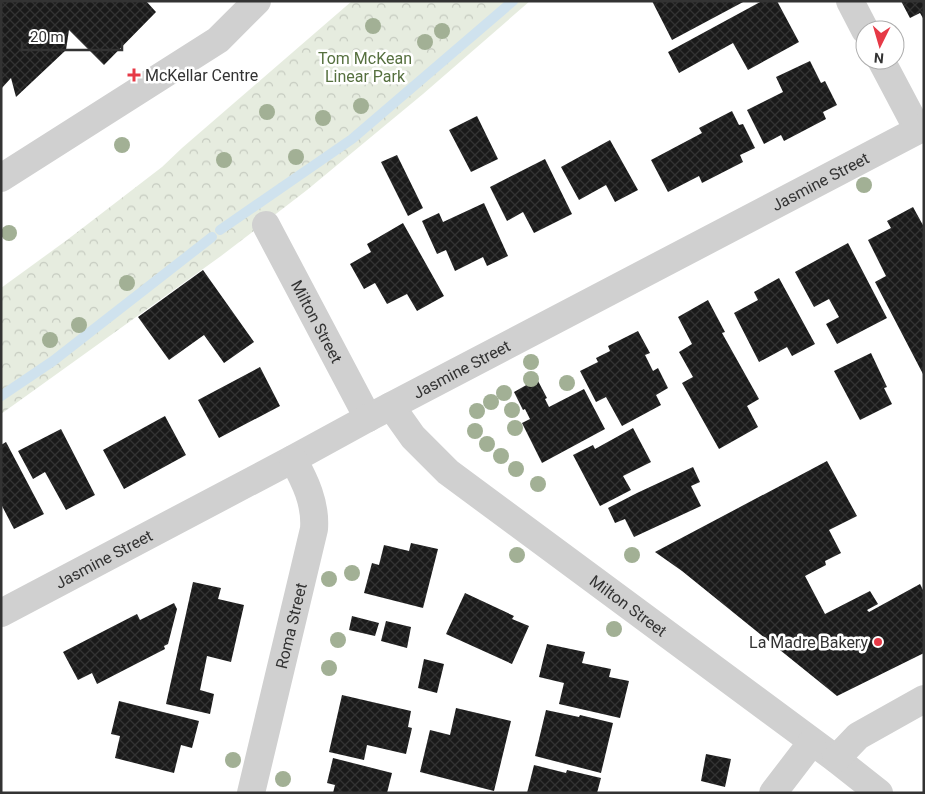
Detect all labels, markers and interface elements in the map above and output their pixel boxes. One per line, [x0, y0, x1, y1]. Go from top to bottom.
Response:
scale bar [22, 20, 122, 52]
north arrow [855, 20, 905, 70]
text: 20 m [30, 28, 64, 46]
park label: Tom McKean Linear Park [318, 49, 412, 86]
text: N [873, 50, 884, 66]
place label: McKellar Centre [145, 66, 258, 85]
marker: McKellar Centre [127, 68, 141, 82]
street label: Jasmine Street [769, 148, 872, 215]
street label: Milton Street [287, 277, 346, 366]
street label: Jasmine Street [410, 336, 514, 403]
street label: Jasmine Street [52, 526, 156, 593]
street label: Milton Street [586, 571, 670, 641]
street label: Roma Street [272, 581, 311, 671]
place label: La Madre Bakery [749, 633, 868, 652]
marker: La Madre Bakery [872, 636, 884, 648]

